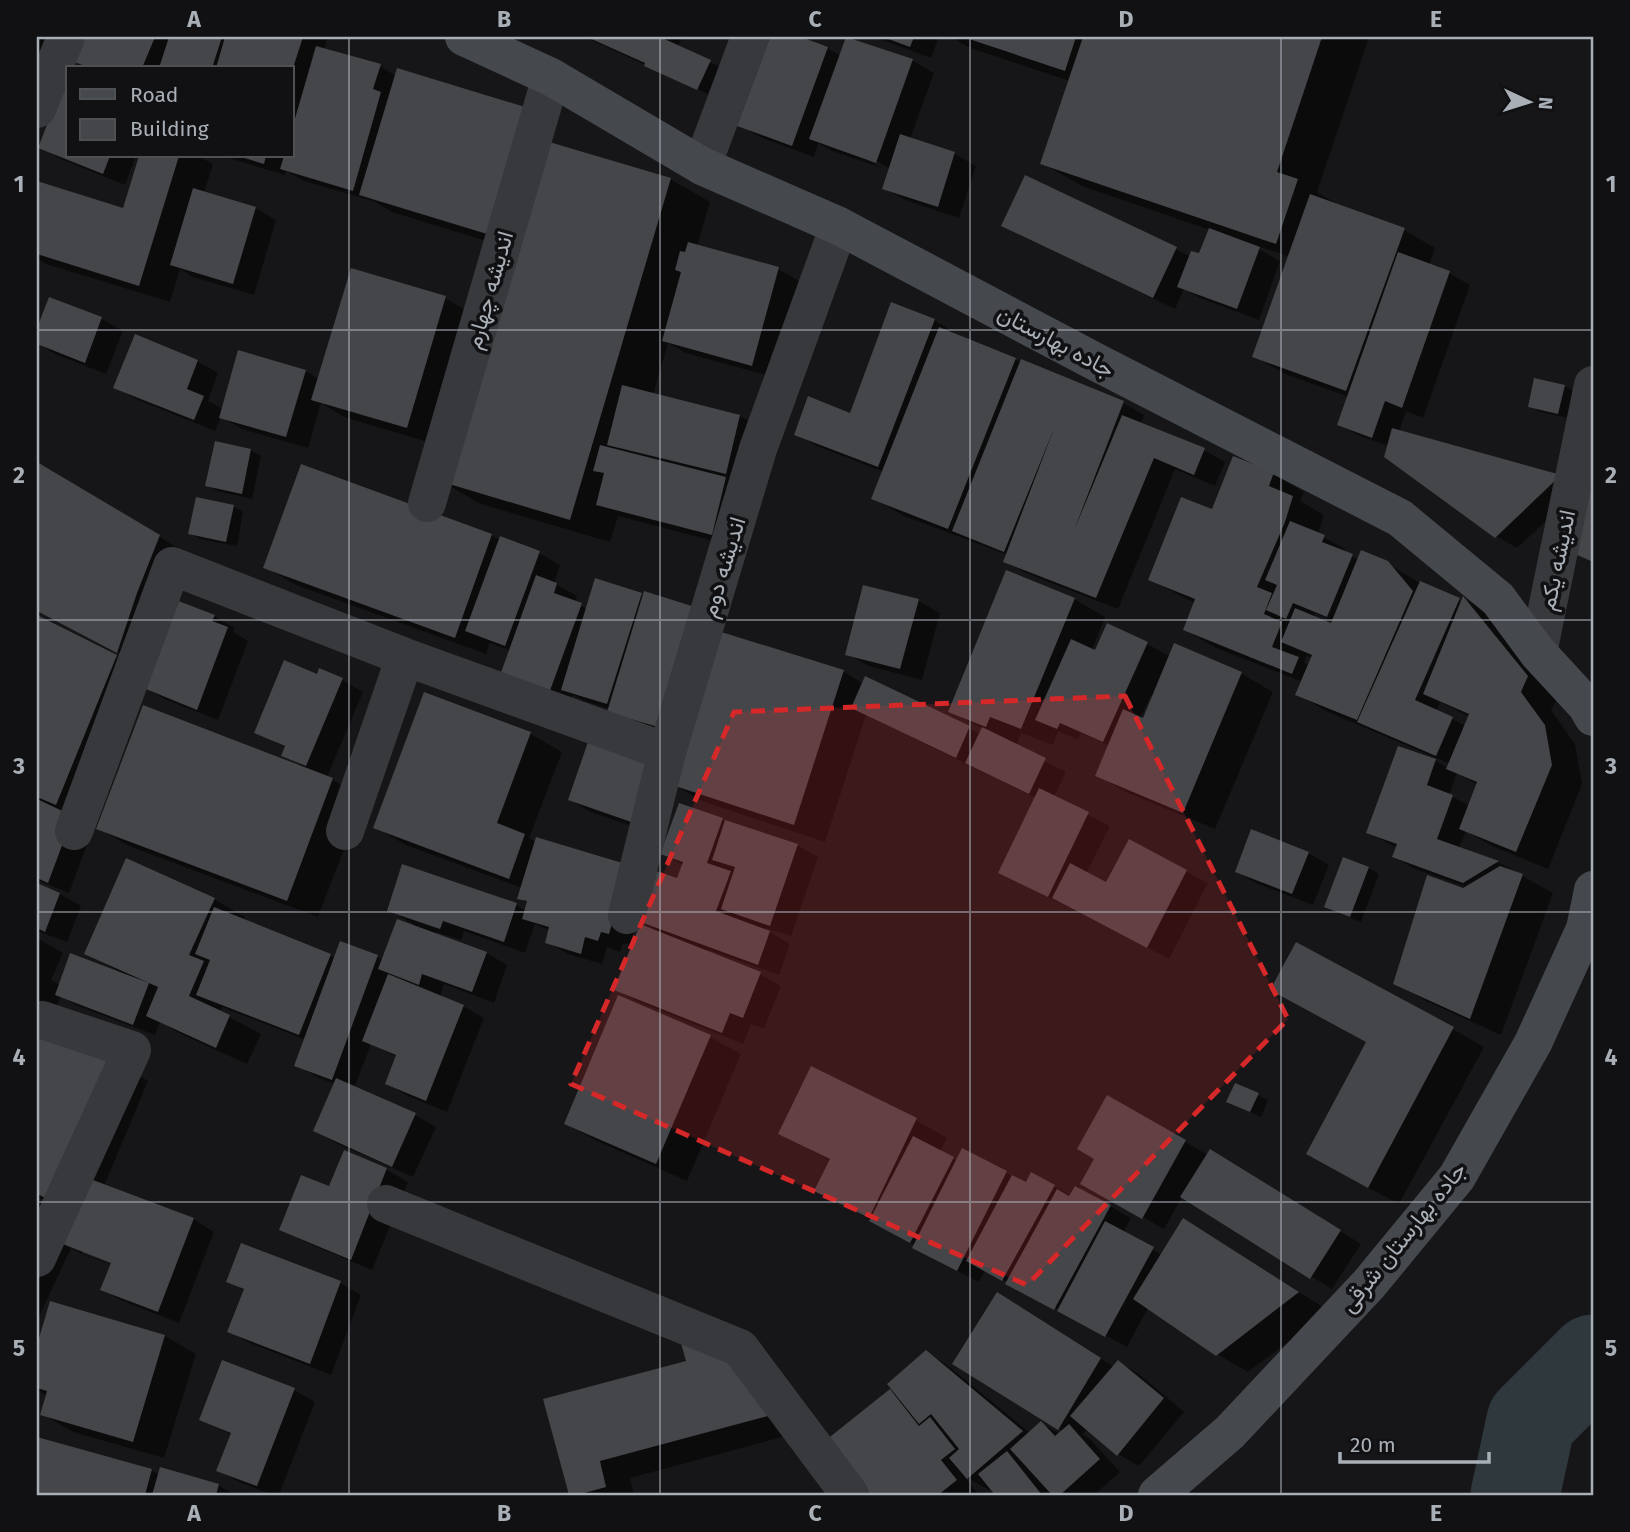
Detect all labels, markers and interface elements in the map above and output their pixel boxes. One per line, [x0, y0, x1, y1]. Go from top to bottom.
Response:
text: A [186, 5, 201, 33]
text: B [497, 5, 511, 33]
text: C [808, 5, 822, 33]
text: D [1119, 5, 1134, 33]
text: E [1430, 5, 1442, 33]
legend [66, 66, 294, 158]
north arrow [1494, 66, 1564, 136]
text: Road [130, 82, 178, 108]
text: N [1534, 96, 1557, 110]
text: Building [130, 116, 209, 142]
text: 1 [14, 170, 24, 198]
text: 1 [1606, 170, 1616, 198]
street label: اندیشه چهارم [459, 228, 521, 353]
street label: جاده بهارستان [992, 299, 1119, 384]
text: 2 [13, 461, 25, 489]
text: 2 [1605, 461, 1617, 489]
street label: اندیشه یکم [1533, 507, 1582, 613]
street label: اندیشه دوم [694, 513, 752, 621]
text: 3 [12, 752, 25, 780]
text: 3 [1604, 752, 1617, 780]
text: 4 [13, 1043, 26, 1071]
text: 4 [1605, 1043, 1618, 1071]
street label: جاده بهارستان شرقی [1334, 1156, 1473, 1318]
text: 5 [13, 1334, 25, 1362]
text: 5 [1605, 1334, 1617, 1362]
scale bar [1340, 1420, 1488, 1464]
text: 20 m [1350, 1432, 1396, 1458]
text: A [186, 1499, 201, 1527]
text: B [497, 1499, 511, 1527]
text: C [808, 1499, 822, 1527]
text: D [1119, 1499, 1134, 1527]
text: E [1430, 1499, 1442, 1527]

